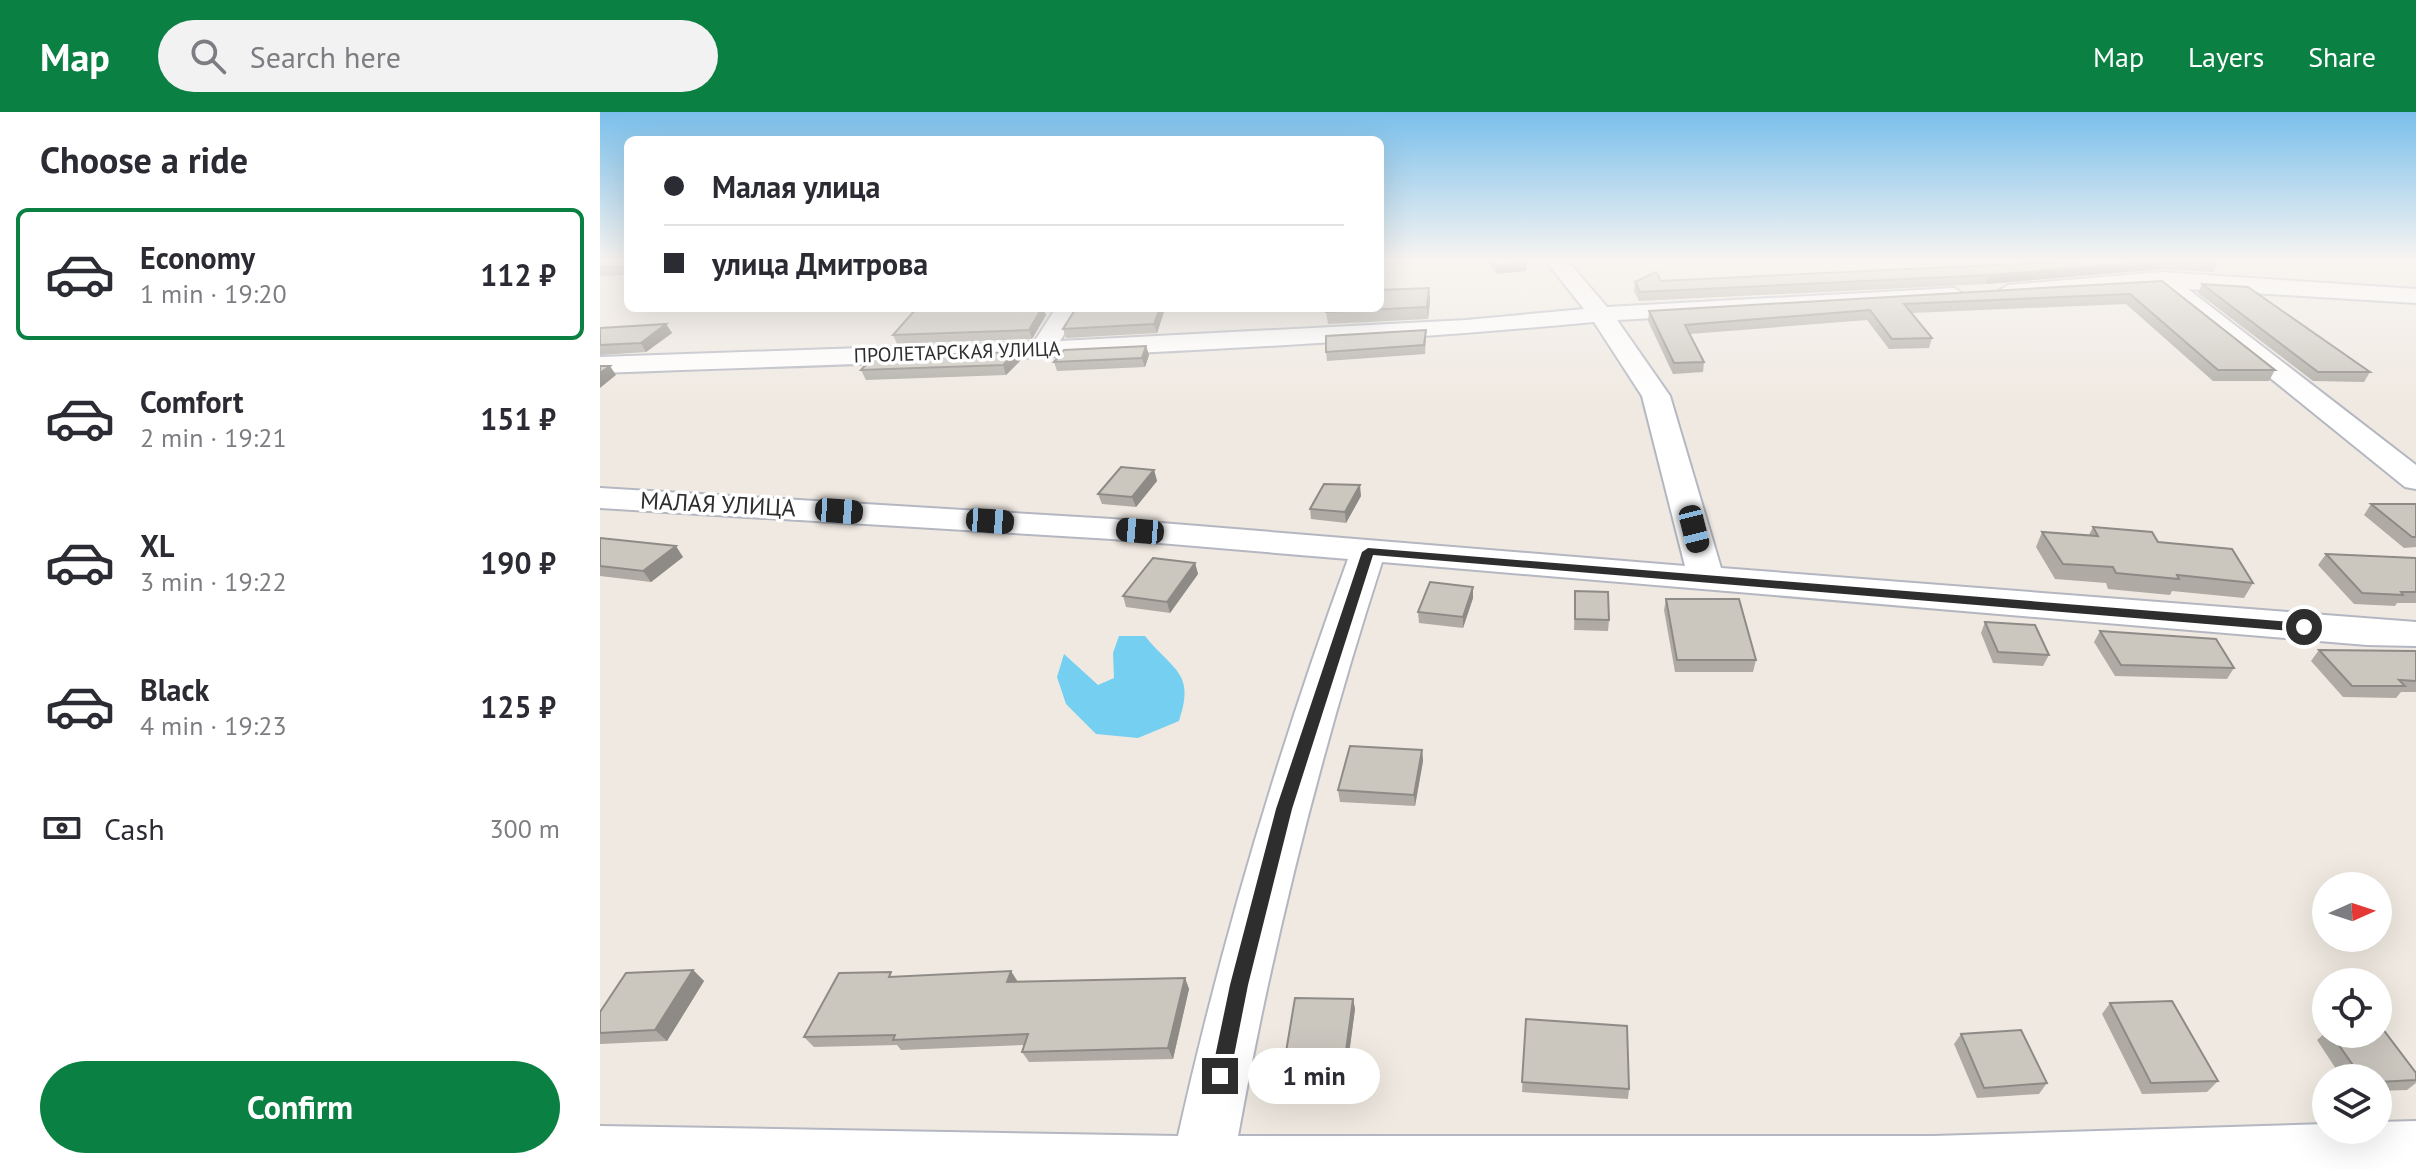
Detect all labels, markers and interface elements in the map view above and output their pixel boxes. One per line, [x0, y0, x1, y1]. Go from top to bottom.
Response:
search box [158, 20, 718, 92]
text: Map [40, 32, 110, 81]
icon: search [186, 34, 230, 78]
text: Search here [250, 37, 401, 76]
text: Map [2093, 38, 2144, 75]
text: Layers [2188, 38, 2264, 75]
text: Share [2308, 38, 2376, 75]
text: Choose a ride [40, 136, 248, 183]
text: Малая улица [712, 167, 880, 206]
icon: car [44, 238, 116, 310]
text: Economy [140, 238, 255, 277]
text: улица Дмитрова [712, 244, 928, 283]
text: 112 ₽ [480, 255, 556, 294]
text: 1 min · 19:20 [140, 277, 287, 310]
street label: ПРОЛЕТАРСКАЯ УЛИЦА [853, 335, 1061, 369]
icon: car [44, 382, 116, 454]
text: Comfort [140, 382, 243, 421]
text: 151 ₽ [480, 399, 556, 438]
text: 2 min · 19:21 [140, 421, 287, 454]
street label: МАЛАЯ УЛИЦА [639, 484, 797, 524]
car [814, 497, 864, 525]
car [1677, 503, 1711, 555]
car [965, 507, 1015, 535]
car [1115, 517, 1165, 545]
icon: car [44, 526, 116, 598]
text: XL [140, 526, 174, 565]
text: 190 ₽ [480, 543, 556, 582]
text: 3 min · 19:22 [140, 565, 287, 598]
route start [2286, 609, 2322, 645]
icon: car [44, 670, 116, 742]
text: Black [140, 670, 209, 709]
text: 125 ₽ [480, 687, 556, 726]
text: 4 min · 19:23 [140, 709, 287, 742]
icon: cash [40, 806, 84, 850]
text: Cash [104, 809, 165, 848]
text: 300 m [489, 812, 560, 845]
north arrow [2312, 872, 2392, 952]
map controls [2312, 872, 2392, 1144]
button: locate [2312, 968, 2392, 1048]
callout: 1 min [1248, 1048, 1380, 1104]
route end [1202, 1058, 1238, 1094]
text: 1 min [1282, 1059, 1346, 1092]
button: Confirm [40, 1061, 560, 1153]
button: layers [2312, 1064, 2392, 1144]

